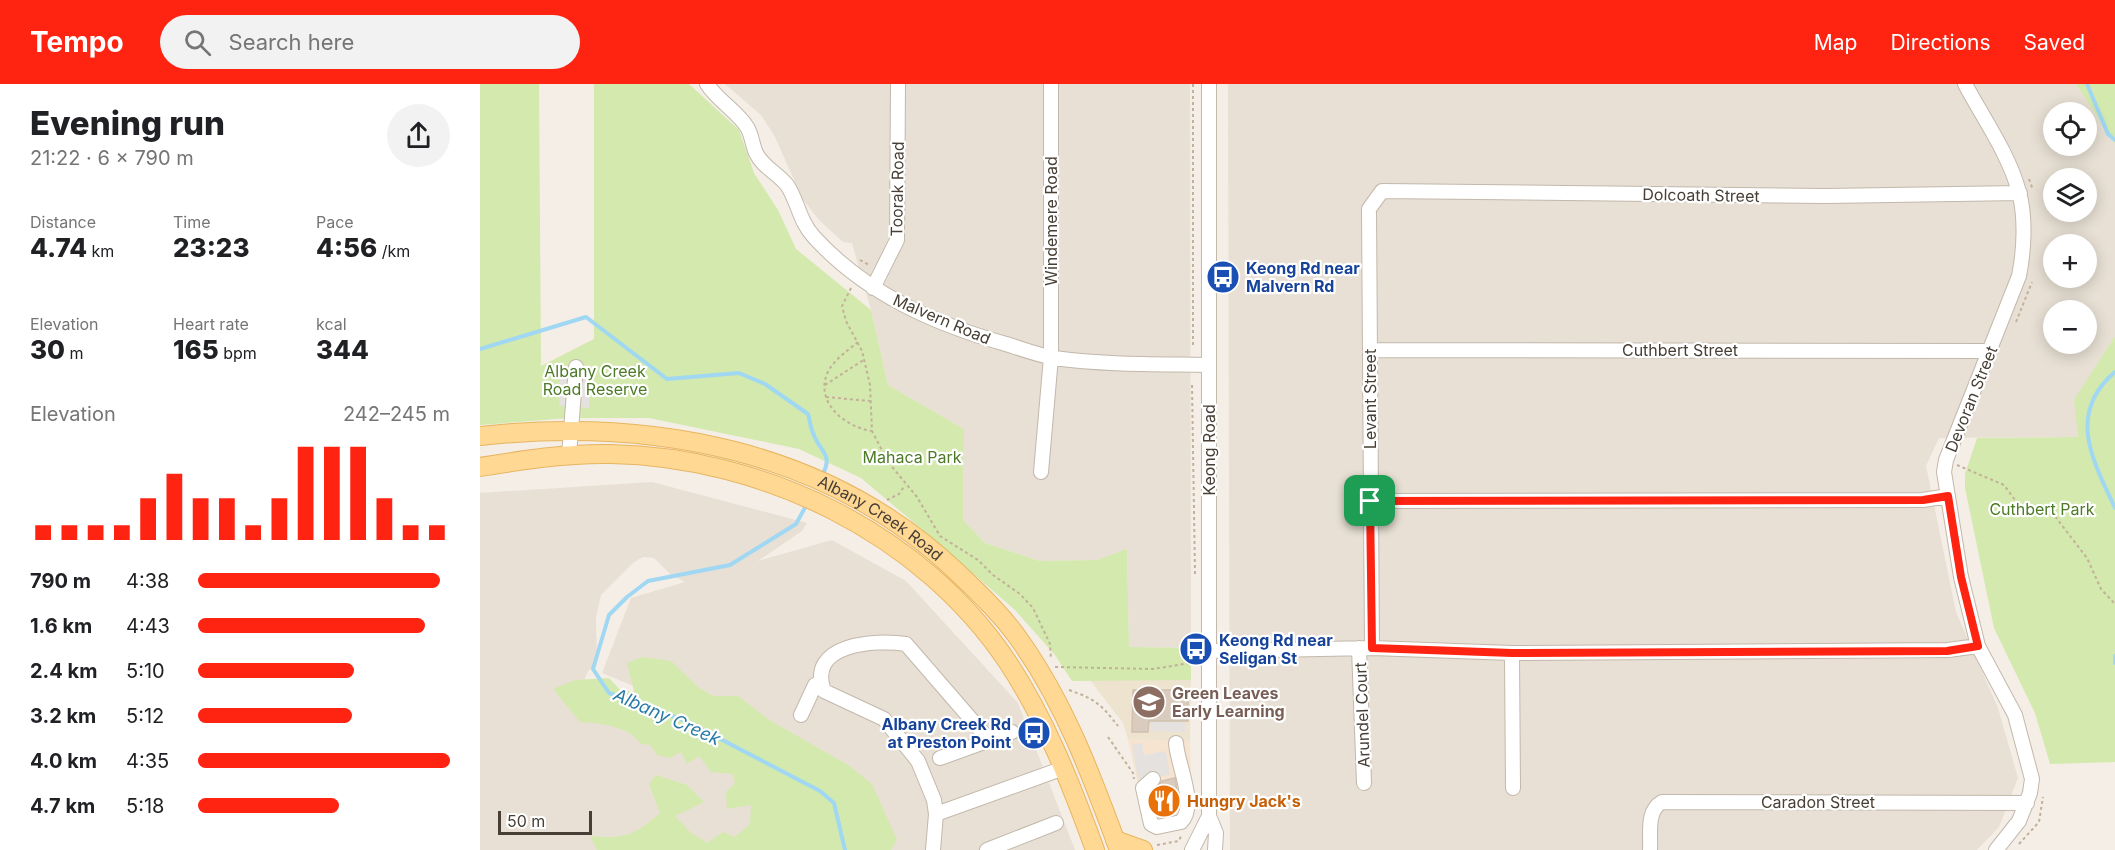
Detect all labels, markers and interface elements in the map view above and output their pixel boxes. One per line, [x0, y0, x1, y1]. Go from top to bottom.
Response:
search box [160, 15, 580, 69]
text: Tempo [30, 25, 124, 59]
icon: search [181, 26, 214, 59]
text: Search here [229, 29, 354, 55]
text: Map [1814, 30, 1857, 55]
text: Directions [1890, 30, 1991, 55]
text: Saved [2024, 30, 2085, 55]
map controls [2043, 102, 2097, 354]
button: locate [2043, 102, 2097, 156]
text: Evening run [30, 103, 225, 143]
button: share [387, 104, 450, 167]
street label: Toorak Road [886, 141, 908, 237]
text: 21:22 · 6 × 790 m [30, 146, 194, 170]
street label: Windemere Road [1041, 156, 1061, 286]
button: layers [2043, 168, 2097, 222]
street label: Dolcoath Street [1642, 184, 1760, 206]
text: Distance [30, 212, 96, 232]
text: Time [173, 212, 211, 232]
text: Pace [316, 212, 354, 232]
text: 4.74 [30, 232, 87, 263]
text: 23:23 [173, 232, 249, 263]
text: 4:56 [316, 232, 377, 263]
button: + [2043, 234, 2097, 288]
text: km [87, 241, 114, 261]
text: /km [377, 241, 410, 261]
place label: Keong Rd near Malvern Rd [1246, 258, 1360, 296]
bus stop icon: Keong Rd near Malvern Rd [1205, 259, 1241, 295]
street label: Malvern Road [890, 289, 994, 349]
button: − [2043, 300, 2097, 354]
text: Elevation [30, 314, 99, 334]
text: Heart rate [173, 314, 249, 334]
text: kcal [316, 314, 347, 334]
text: 30 [30, 334, 65, 365]
text: 165 [173, 334, 219, 365]
text: 344 [316, 334, 369, 365]
street label: Cuthbert Street [1622, 340, 1738, 360]
text: m [65, 343, 84, 363]
text: bpm [219, 343, 257, 363]
street label: Devoran Street [1941, 343, 2001, 455]
street label: Levant Street [1360, 349, 1380, 449]
park label: Albany Creek Road Reserve [543, 361, 647, 399]
text: Elevation [30, 402, 116, 426]
text: 242–245 m [343, 402, 450, 426]
street label: Keong Road [1199, 404, 1219, 496]
park label: Mahaca Park [863, 447, 962, 467]
street label: Albany Creek Road [815, 471, 947, 565]
pin [1344, 475, 1395, 526]
icon: arrive [1353, 484, 1386, 517]
park label: Cuthbert Park [1989, 499, 2095, 519]
text: 790 m [30, 569, 91, 593]
text: 4:38 [126, 569, 169, 593]
text: 1.6 km [30, 614, 92, 638]
text: 4:43 [126, 614, 170, 638]
place label: Keong Rd near Seligan St [1219, 630, 1333, 668]
bus stop icon: Keong Rd near Seligan St [1178, 631, 1214, 667]
text: 2.4 km [30, 659, 97, 683]
text: 5:10 [126, 659, 165, 683]
street label: Arundel Court [1350, 662, 1374, 768]
water label: Albany Creek [610, 683, 725, 750]
place label: Green Leaves Early Learning [1172, 683, 1285, 721]
school or university icon: Green Leaves Early Learning [1131, 684, 1167, 720]
text: 3.2 km [30, 704, 96, 728]
text: 5:12 [126, 704, 164, 728]
place label: Albany Creek Rd at Preston Point [882, 714, 1011, 752]
bus stop icon: Albany Creek Rd at Preston Point [1016, 715, 1052, 751]
text: 4.0 km [30, 749, 97, 773]
text: 4:35 [126, 749, 169, 773]
restaurant icon: Hungry Jack's [1146, 783, 1182, 819]
place label: Hungry Jack's [1187, 791, 1301, 811]
street label: Caradon Street [1761, 792, 1875, 812]
text: 4.7 km [30, 794, 95, 818]
text: 5:18 [126, 794, 164, 818]
scale bar [498, 808, 592, 836]
text: 50 m [507, 811, 545, 831]

